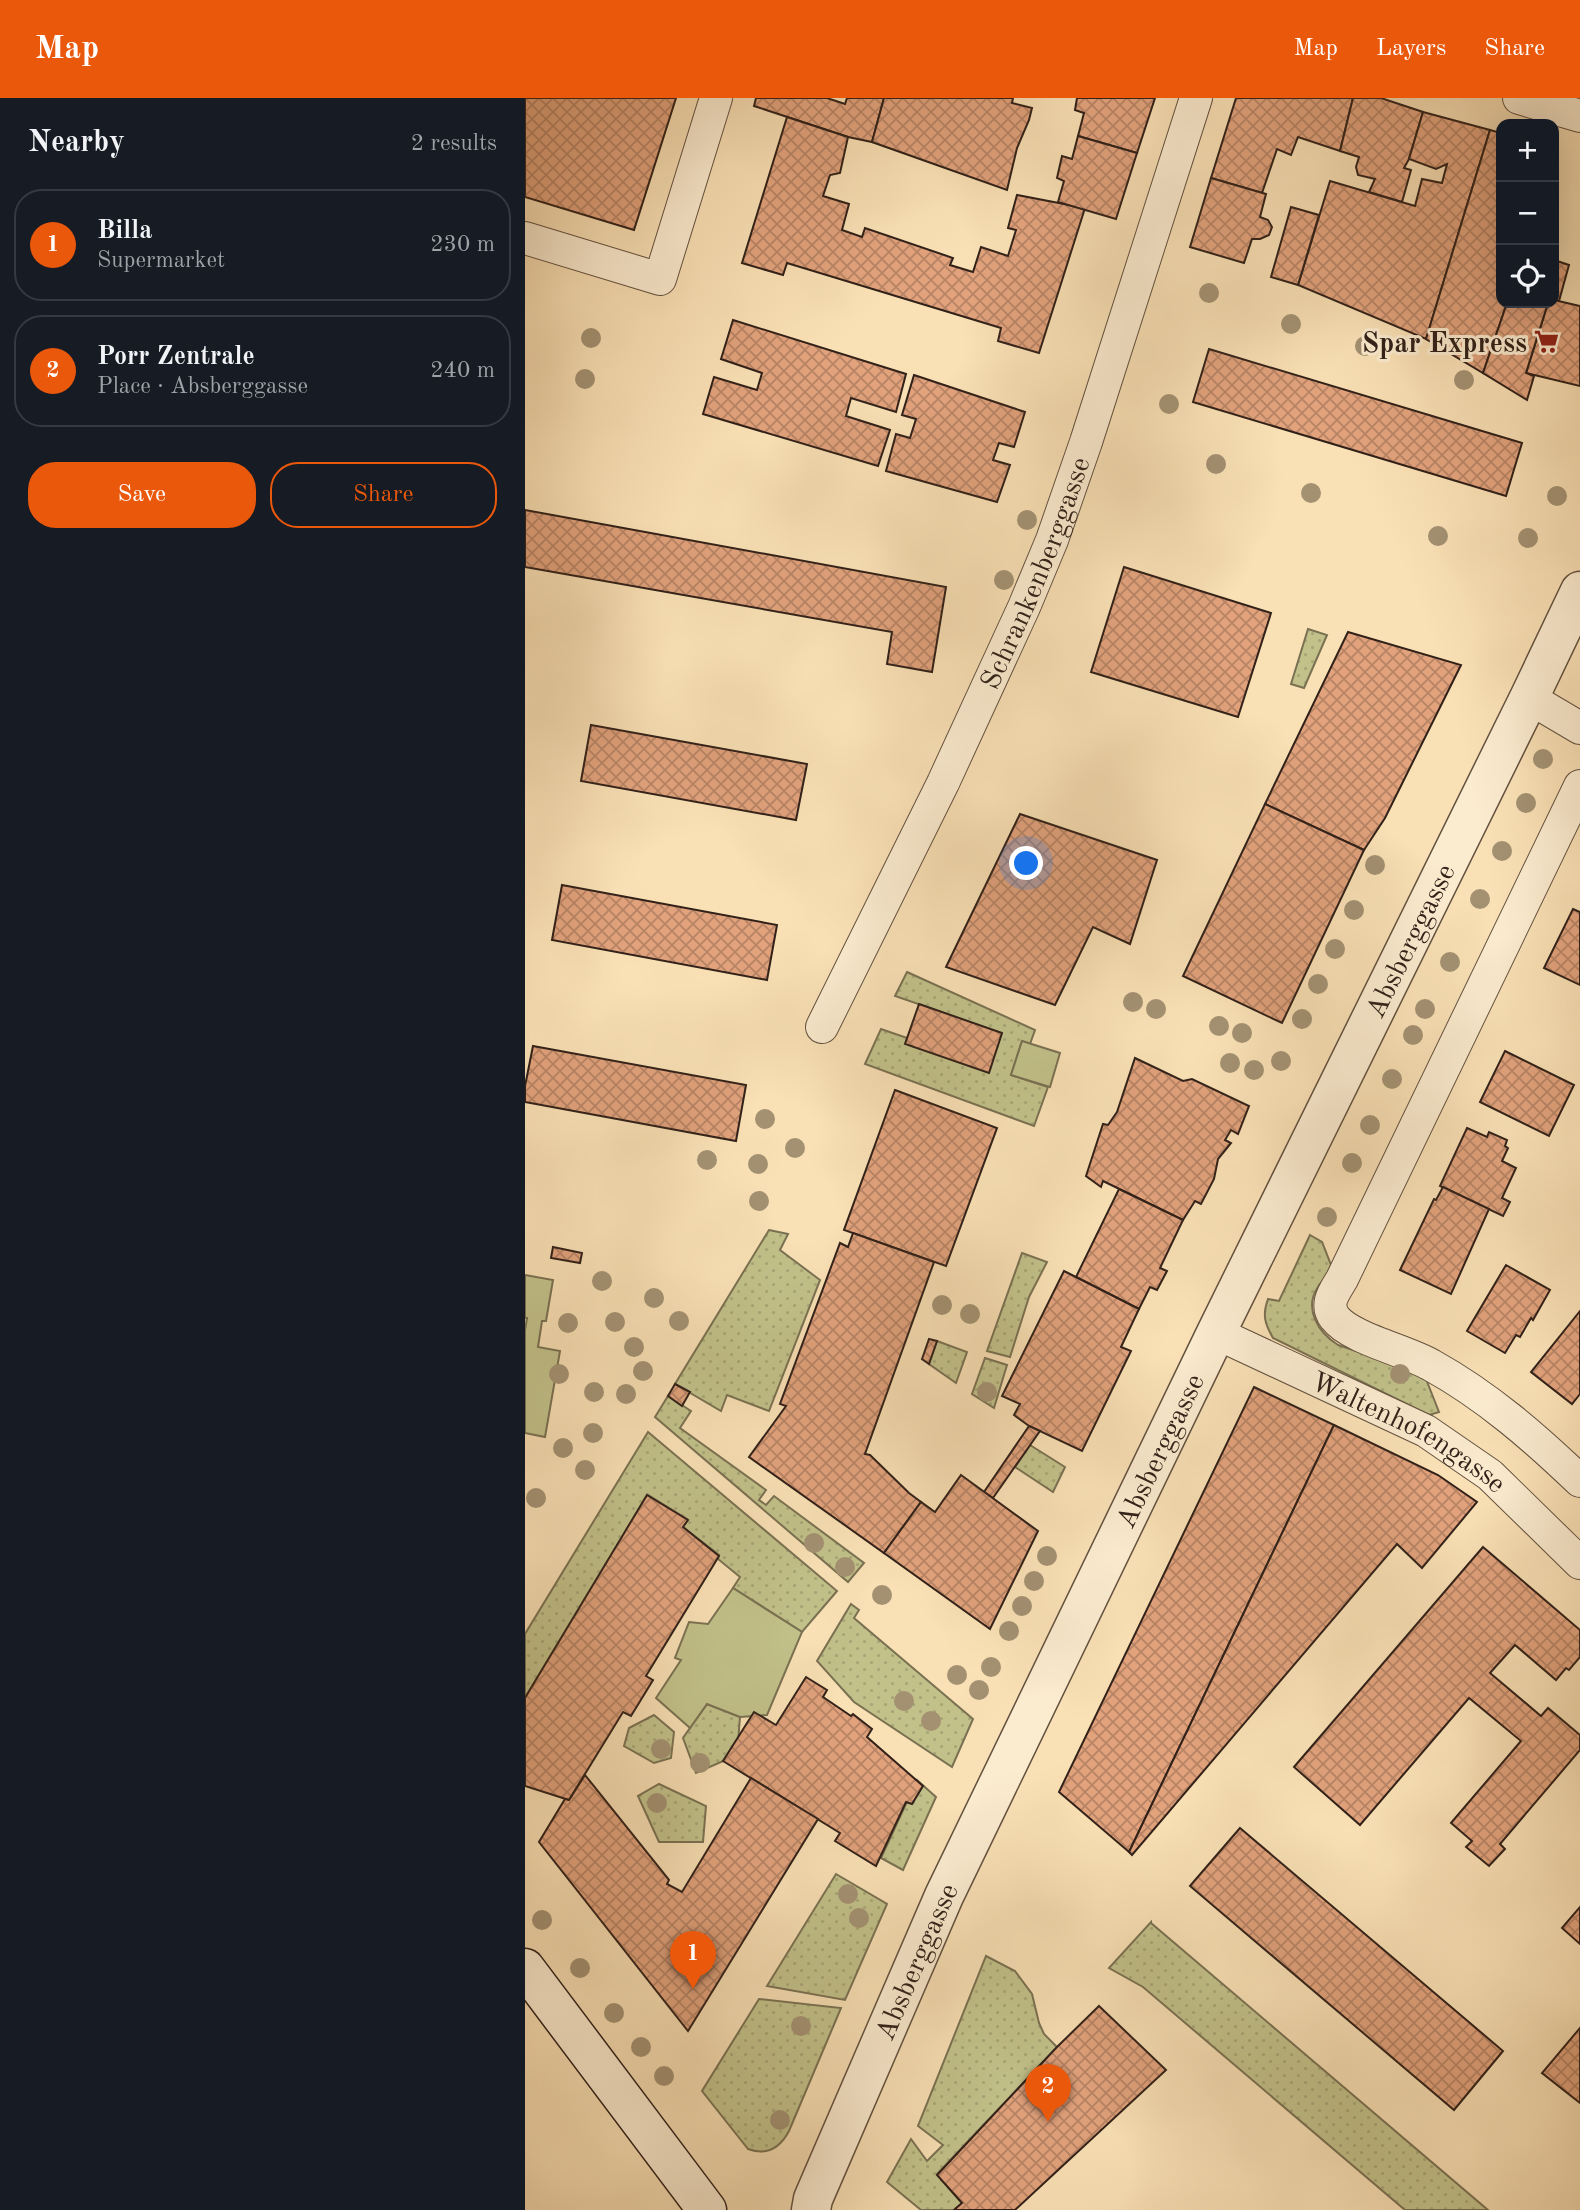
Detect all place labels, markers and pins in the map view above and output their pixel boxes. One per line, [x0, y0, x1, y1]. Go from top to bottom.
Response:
supermarket icon: Spar Express [1533, 328, 1561, 356]
place label: Spar Express [1362, 331, 1527, 359]
pin: 1 [670, 1931, 716, 1989]
pin: 2 [1025, 2064, 1071, 2122]

